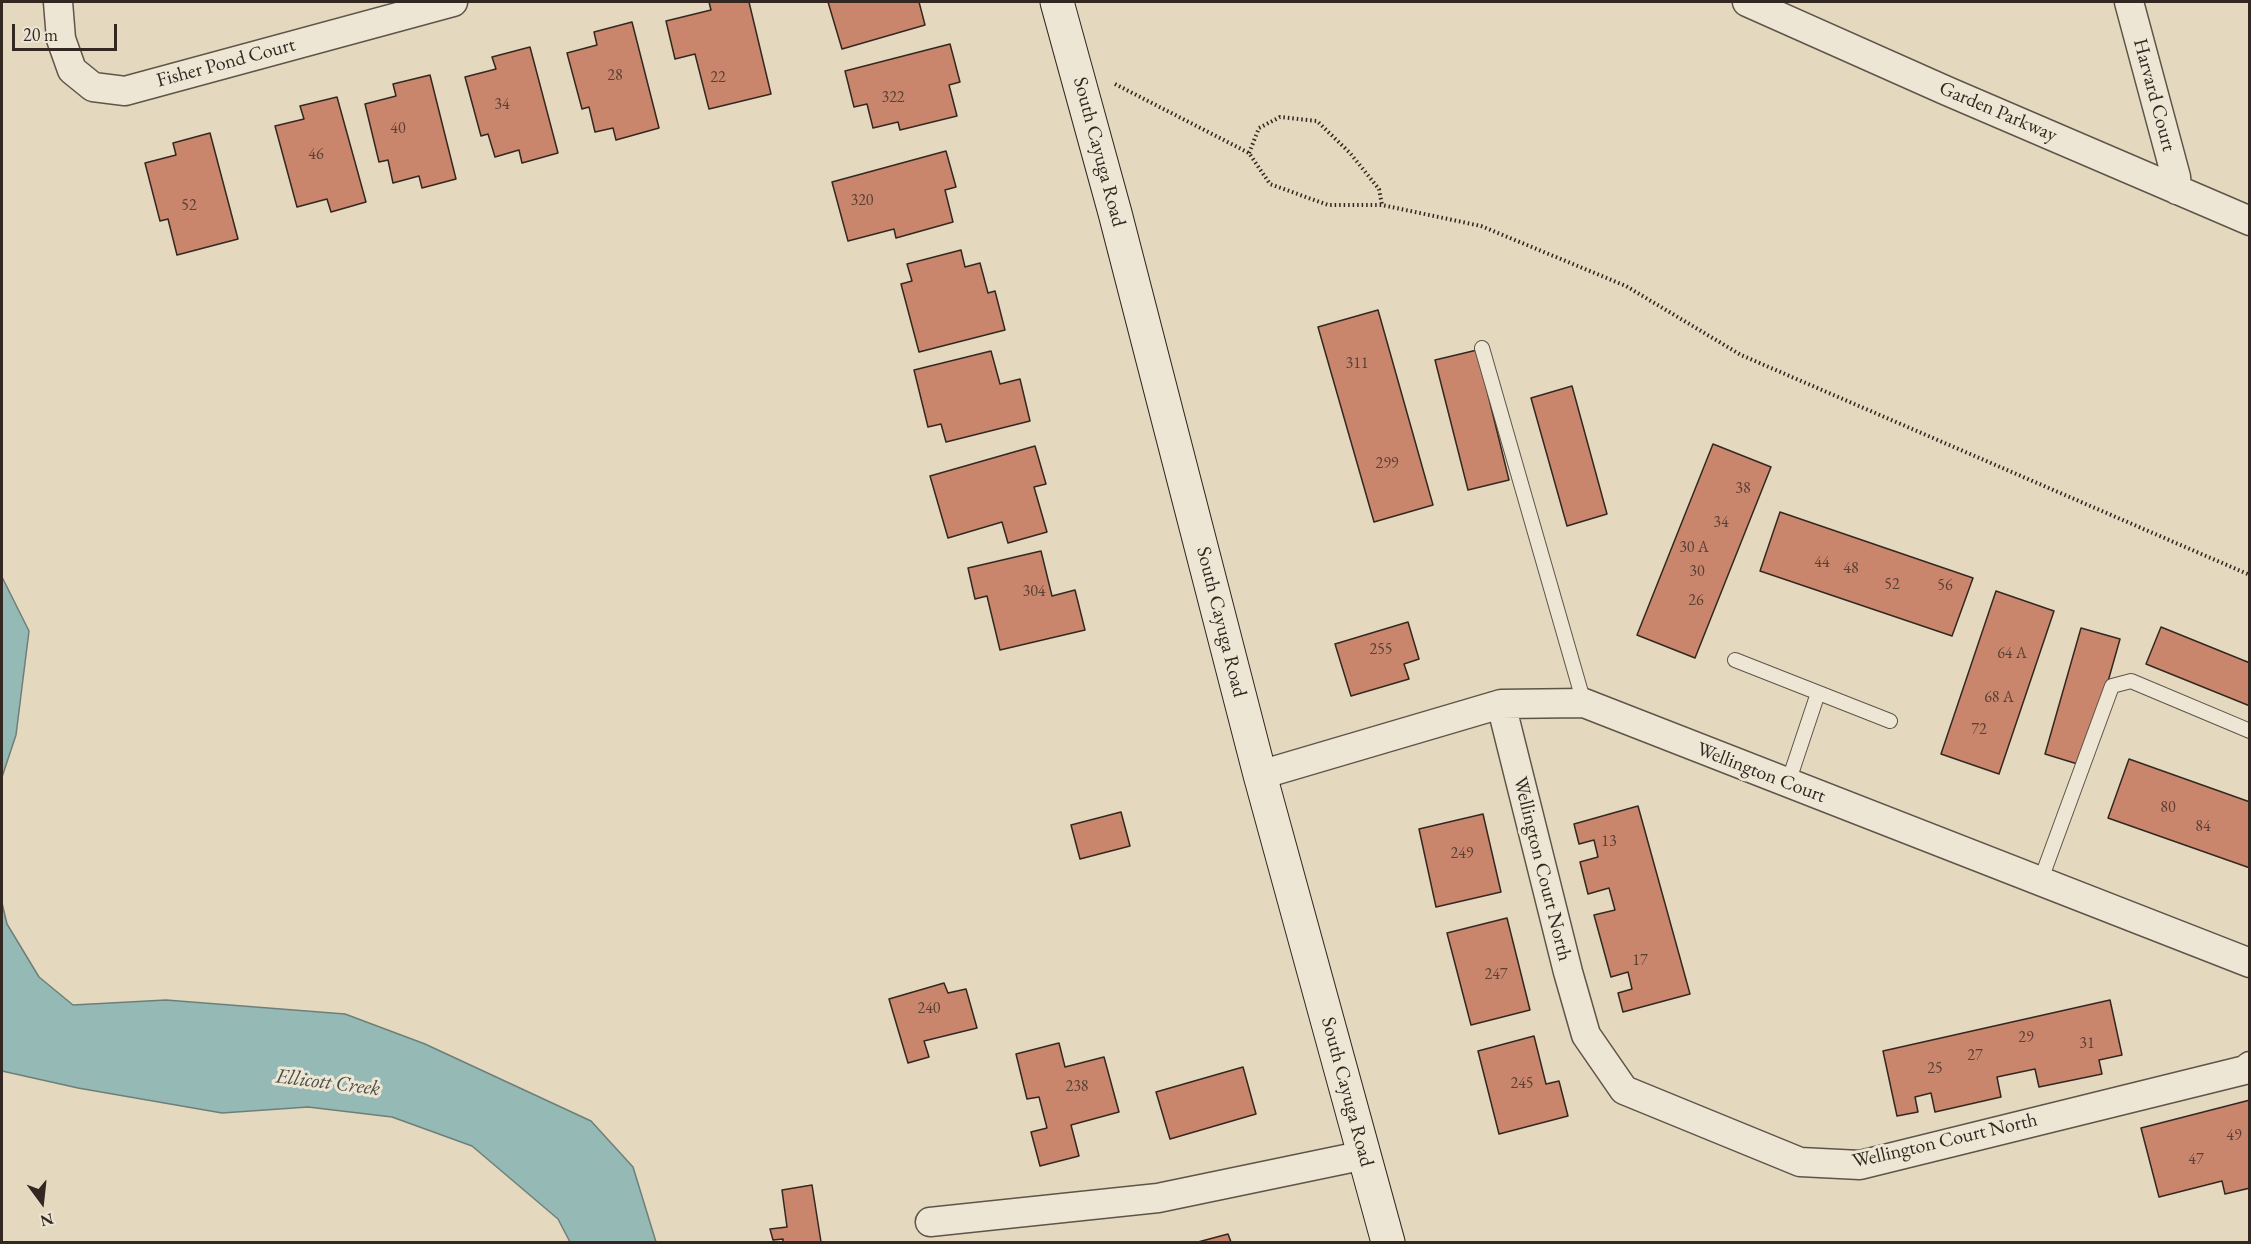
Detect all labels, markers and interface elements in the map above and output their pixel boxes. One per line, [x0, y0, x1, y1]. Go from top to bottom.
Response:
scale bar [15, 12, 120, 50]
text: 20 m [23, 23, 58, 46]
street label: Fisher Pond Court [154, 33, 298, 93]
street label: Harvard Court [2127, 36, 2181, 154]
house number: 28 [607, 66, 623, 86]
house number: 22 [710, 68, 726, 88]
street label: South Cayuga Road [1067, 74, 1131, 230]
street label: Garden Parkway [1935, 76, 2061, 148]
house number: 322 [881, 88, 905, 108]
house number: 34 [494, 95, 510, 115]
house number: 40 [390, 119, 406, 139]
house number: 46 [308, 145, 324, 165]
house number: 320 [850, 191, 874, 211]
house number: 52 [181, 196, 197, 216]
house number: 311 [1345, 354, 1369, 374]
house number: 299 [1375, 454, 1399, 474]
house number: 38 [1735, 479, 1751, 499]
house number: 34 [1713, 513, 1729, 533]
house number: 30 A [1679, 538, 1709, 558]
street label: South Cayuga Road [1191, 544, 1251, 700]
house number: 44 [1814, 553, 1830, 573]
house number: 48 [1843, 559, 1859, 579]
house number: 30 [1689, 562, 1705, 582]
house number: 52 [1884, 575, 1900, 595]
house number: 56 [1937, 576, 1953, 596]
house number: 304 [1022, 582, 1046, 602]
house number: 26 [1688, 591, 1704, 611]
house number: 255 [1369, 640, 1393, 660]
house number: 64 A [1997, 644, 2027, 664]
house number: 68 A [1984, 688, 2014, 708]
house number: 72 [1971, 720, 1987, 740]
street label: Wellington Court [1693, 737, 1829, 809]
street label: Wellington Court North [1507, 774, 1577, 964]
house number: 80 [2160, 798, 2176, 818]
house number: 84 [2195, 817, 2211, 837]
house number: 13 [1601, 832, 1617, 852]
house number: 249 [1450, 844, 1474, 864]
house number: 17 [1632, 951, 1648, 971]
house number: 247 [1484, 965, 1508, 985]
house number: 240 [917, 999, 941, 1019]
street label: South Cayuga Road [1315, 1014, 1379, 1170]
house number: 29 [2018, 1028, 2034, 1048]
house number: 31 [2079, 1034, 2095, 1054]
house number: 27 [1967, 1046, 1983, 1066]
house number: 25 [1927, 1059, 1943, 1079]
water label: Ellicott Creek [274, 1064, 382, 1102]
house number: 245 [1510, 1074, 1534, 1094]
house number: 238 [1065, 1077, 1089, 1097]
street label: Wellington Court North [1850, 1108, 2040, 1174]
house number: 49 [2226, 1126, 2242, 1146]
house number: 47 [2188, 1150, 2204, 1170]
north arrow [12, 1172, 72, 1232]
text: N [38, 1208, 56, 1232]

